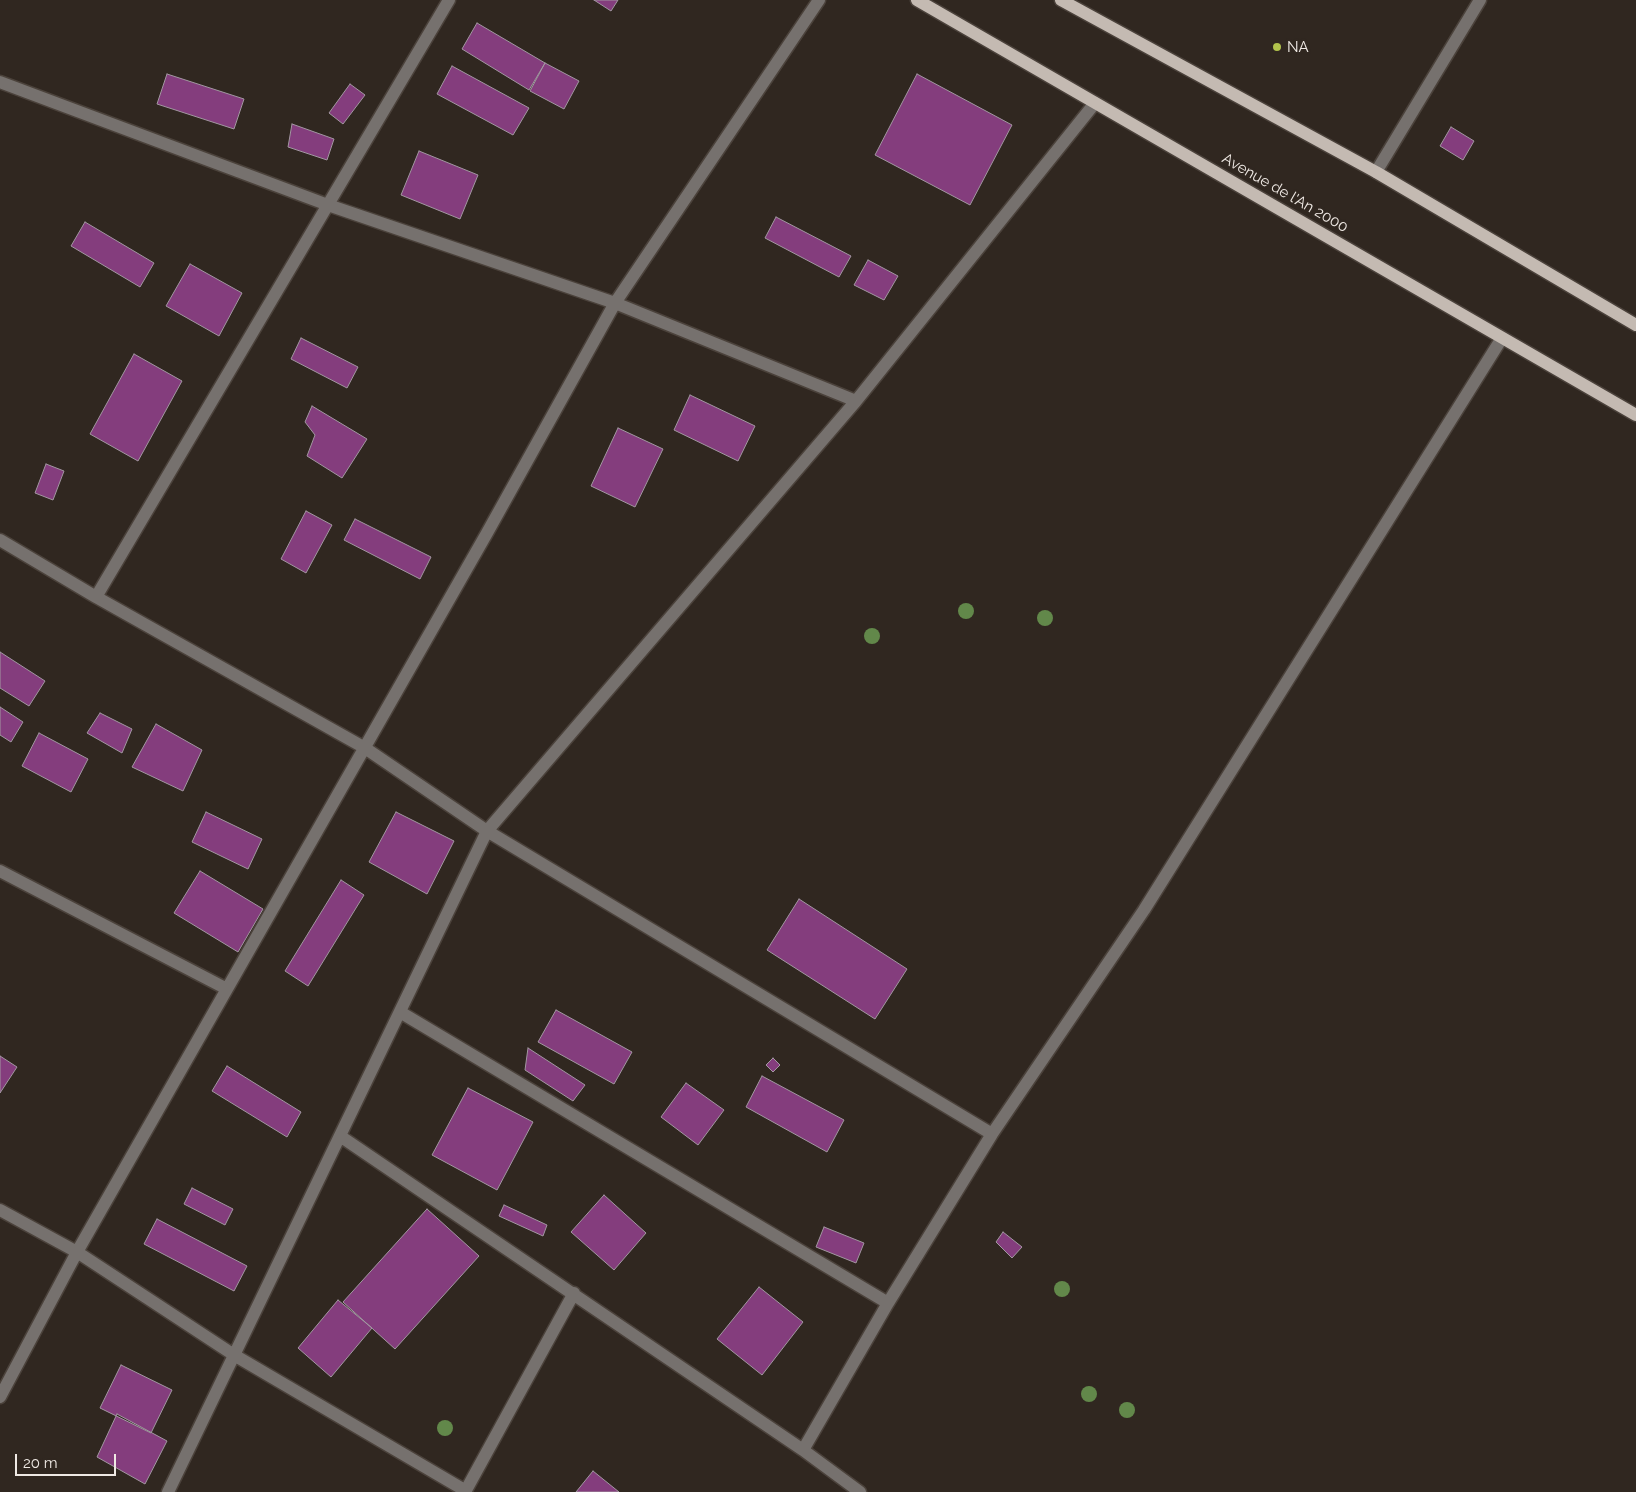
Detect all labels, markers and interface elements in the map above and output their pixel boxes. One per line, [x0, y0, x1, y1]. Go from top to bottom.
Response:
place label: NA [1287, 38, 1309, 56]
marker: NA [1271, 41, 1283, 53]
street label: Avenue de l'An 2000 [1219, 150, 1351, 236]
scale bar [18, 1444, 119, 1476]
text: 20 m [23, 1454, 58, 1472]

